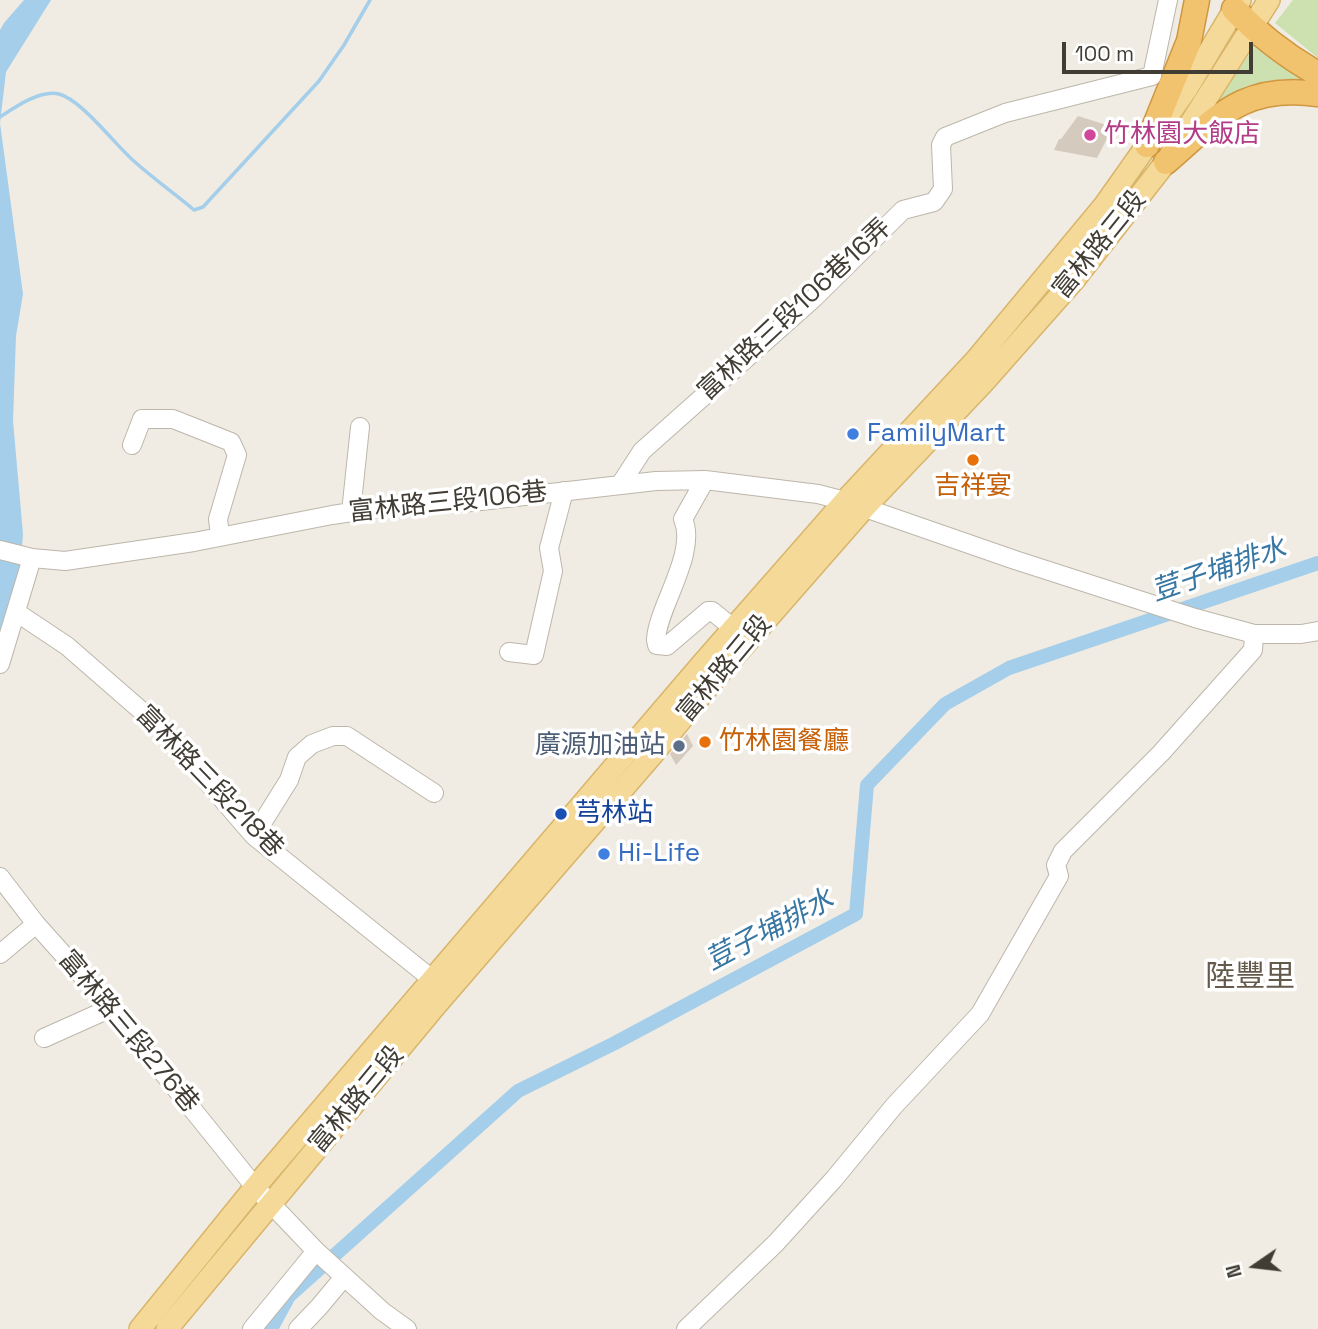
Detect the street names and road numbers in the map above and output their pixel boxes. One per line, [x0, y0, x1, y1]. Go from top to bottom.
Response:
street label: 富林路三段 [1047, 185, 1153, 305]
street label: 富林路三段106巷16弄 [692, 213, 898, 407]
street label: 富林路三段106巷 [347, 477, 549, 529]
street label: 富林路三段 [671, 609, 779, 729]
street label: 富林路三段218巷 [129, 700, 289, 864]
street label: 富林路三段276巷 [51, 945, 205, 1119]
street label: 富林路三段 [303, 1040, 411, 1160]

